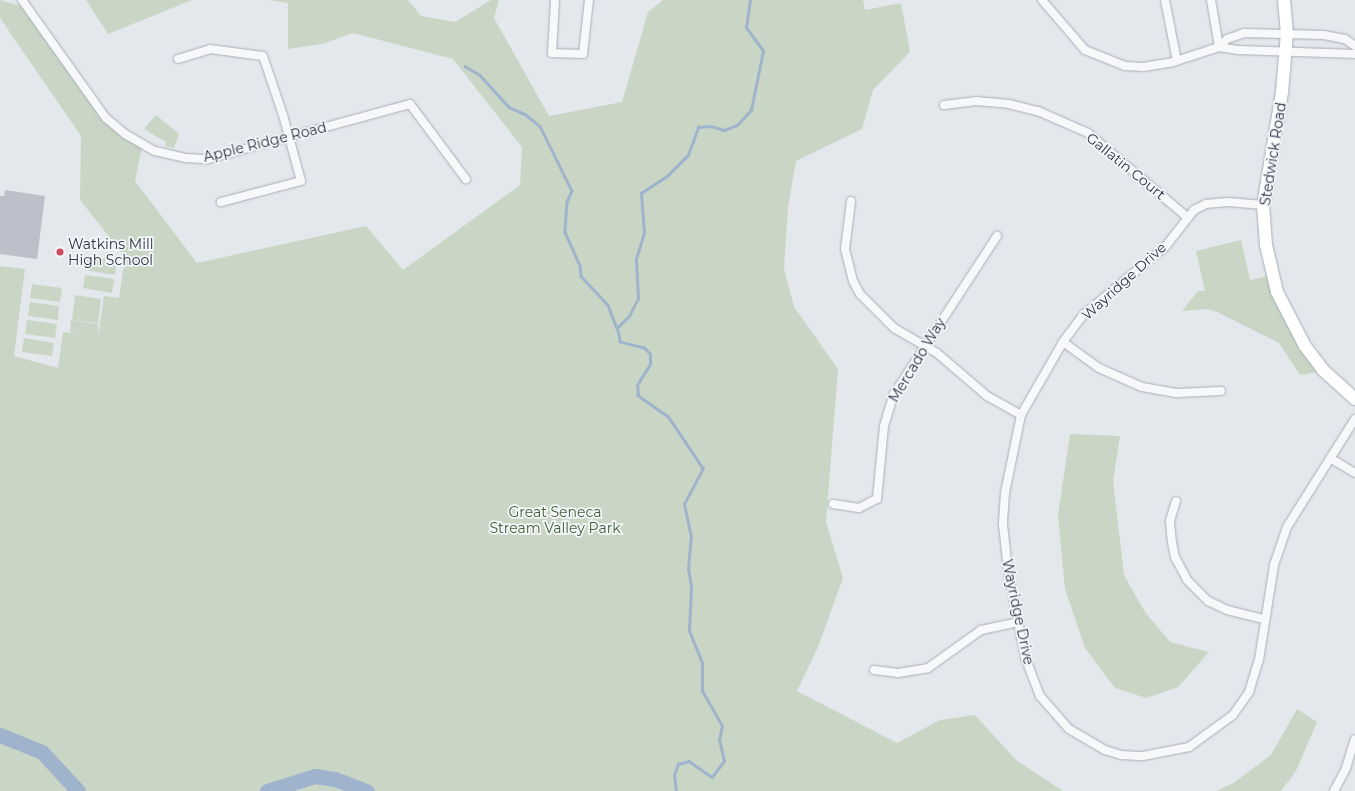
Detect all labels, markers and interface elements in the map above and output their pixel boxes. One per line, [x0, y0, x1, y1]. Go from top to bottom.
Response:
street label: Stedwick Road [1257, 101, 1289, 207]
street label: Apple Ridge Road [202, 119, 328, 165]
street label: Gallatin Court [1083, 129, 1169, 203]
place label: Watkins Mill High School [68, 236, 153, 268]
street label: Wayridge Drive [1078, 239, 1170, 323]
marker: Watkins Mill High School [55, 247, 65, 257]
street label: Mercado Way [885, 315, 949, 405]
park label: Great Seneca Stream Valley Park [489, 504, 621, 536]
street label: Wayridge Drive [999, 558, 1037, 666]

